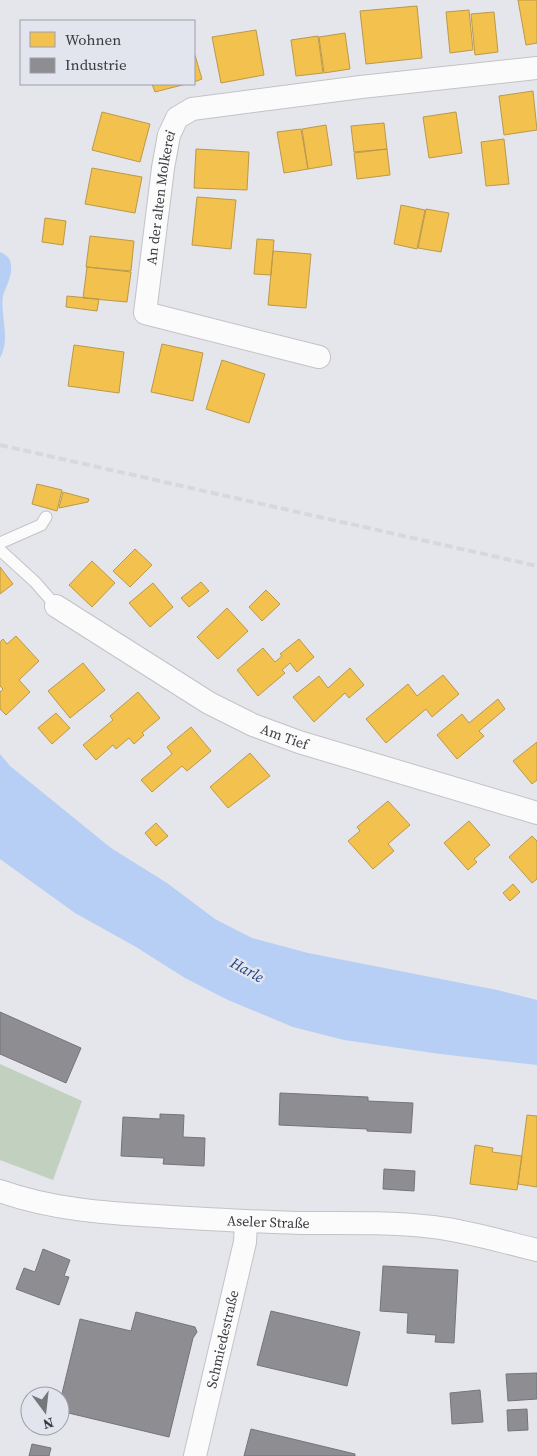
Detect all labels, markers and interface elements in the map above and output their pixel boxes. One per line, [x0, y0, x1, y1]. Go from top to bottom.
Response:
legend [20, 20, 195, 85]
text: Wohnen [65, 29, 121, 50]
text: Industrie [65, 54, 127, 75]
street label: An der alten Molkerei [141, 126, 180, 266]
street label: Am Tief [258, 719, 312, 755]
water label: Harle [226, 951, 268, 987]
street label: Aseler Straße [226, 1210, 310, 1233]
street label: Schmiedestraße [201, 1288, 243, 1390]
north arrow [20, 1386, 70, 1436]
text: N [41, 1413, 56, 1435]

